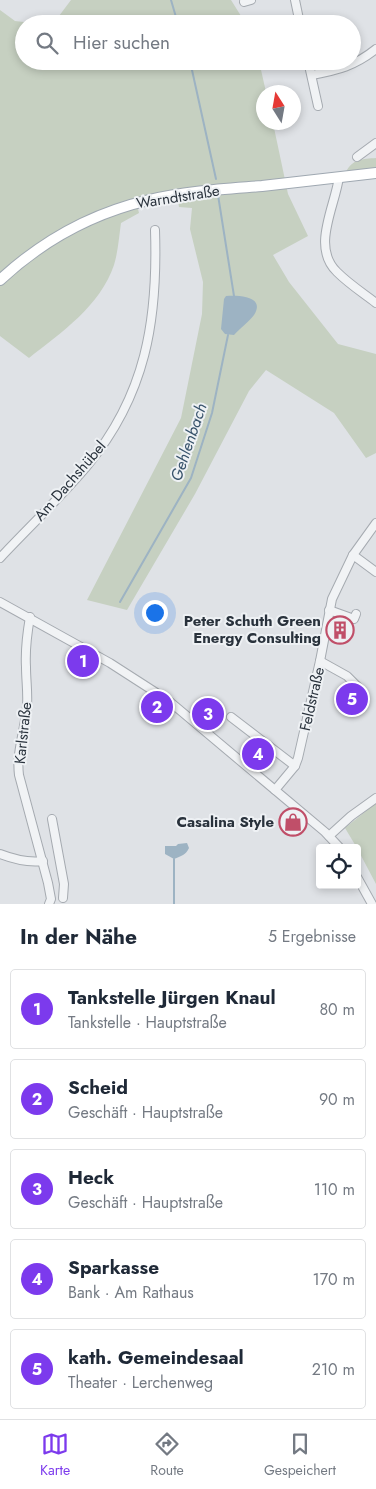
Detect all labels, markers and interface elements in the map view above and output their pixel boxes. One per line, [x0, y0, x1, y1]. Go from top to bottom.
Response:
search box [15, 15, 361, 70]
icon: search [33, 29, 61, 57]
text: Hier suchen [73, 29, 170, 56]
north arrow [256, 85, 301, 130]
street label: Warndtstraße [135, 180, 221, 214]
water label: Gehlenbach [164, 400, 213, 484]
street label: Am Dachshübel [29, 436, 111, 526]
your location [142, 600, 168, 626]
place label: Peter Schuth Green Energy Consulting [184, 610, 321, 649]
building icon: Peter Schuth Green Energy Consulting [325, 615, 355, 645]
pin: 1 [67, 642, 99, 680]
street label: Feldstraße [294, 665, 330, 733]
pin: 5 [336, 680, 368, 718]
pin: 2 [141, 688, 173, 726]
pin: 3 [192, 695, 224, 733]
street label: Karlstraße [9, 701, 37, 765]
pin: 4 [242, 735, 274, 773]
shop icon: Casalina Style [278, 807, 308, 837]
place label: Casalina Style [176, 811, 274, 833]
map controls [316, 844, 361, 889]
button: locate [316, 844, 361, 889]
text: In der Nähe [20, 922, 137, 952]
text: 5 Ergebnisse [268, 925, 356, 948]
text: Tankstelle Jürgen Knaul [68, 984, 276, 1011]
text: 1 [33, 998, 41, 1021]
text: 80 m [319, 998, 355, 1021]
text: Tankstelle · Hauptstraße [68, 1011, 227, 1034]
text: Scheid [68, 1074, 128, 1101]
text: 2 [32, 1088, 42, 1111]
text: 90 m [319, 1088, 355, 1111]
text: Geschäft · Hauptstraße [68, 1101, 223, 1124]
text: Heck [68, 1164, 114, 1191]
text: 3 [32, 1178, 42, 1201]
text: 110 m [314, 1178, 355, 1201]
text: Geschäft · Hauptstraße [68, 1191, 223, 1214]
text: Sparkasse [68, 1254, 159, 1281]
text: 4 [31, 1268, 43, 1291]
text: 170 m [313, 1268, 355, 1291]
text: Bank · Am Rathaus [68, 1281, 194, 1304]
text: kath. Gemeindesaal [68, 1344, 244, 1371]
text: 5 [32, 1358, 42, 1381]
text: 210 m [312, 1358, 355, 1381]
text: Theater · Lerchenweg [68, 1371, 213, 1394]
tab: Karte [40, 1430, 70, 1480]
tab: Route [150, 1430, 184, 1480]
tab: Gespeichert [264, 1430, 336, 1480]

